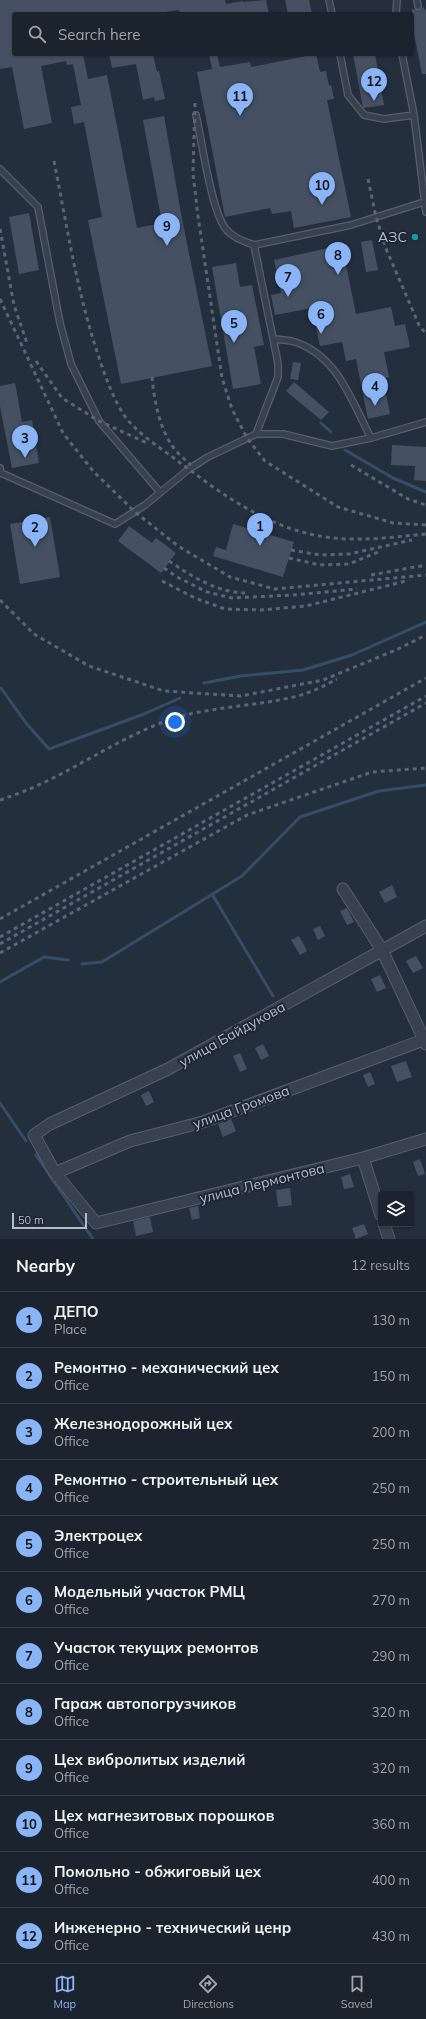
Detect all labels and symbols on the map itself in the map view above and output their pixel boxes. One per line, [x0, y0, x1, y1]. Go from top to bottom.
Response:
pin: 12 [361, 68, 387, 101]
pin: 11 [227, 83, 253, 116]
pin: 10 [309, 172, 335, 205]
pin: 9 [154, 213, 180, 246]
place label: АЗС [378, 228, 407, 246]
marker: АЗС [410, 232, 420, 242]
pin: 8 [325, 242, 351, 275]
pin: 7 [275, 264, 301, 297]
pin: 6 [308, 301, 334, 334]
pin: 5 [221, 310, 247, 343]
pin: 4 [362, 373, 388, 406]
pin: 3 [12, 425, 38, 458]
pin: 1 [247, 513, 273, 546]
pin: 2 [22, 514, 48, 547]
your location [165, 712, 185, 732]
street label: улица Байдукова [176, 997, 288, 1071]
street label: улица Громова [190, 1081, 292, 1133]
street label: улица Лермонтова [198, 1159, 326, 1207]
scale bar [12, 1211, 87, 1230]

